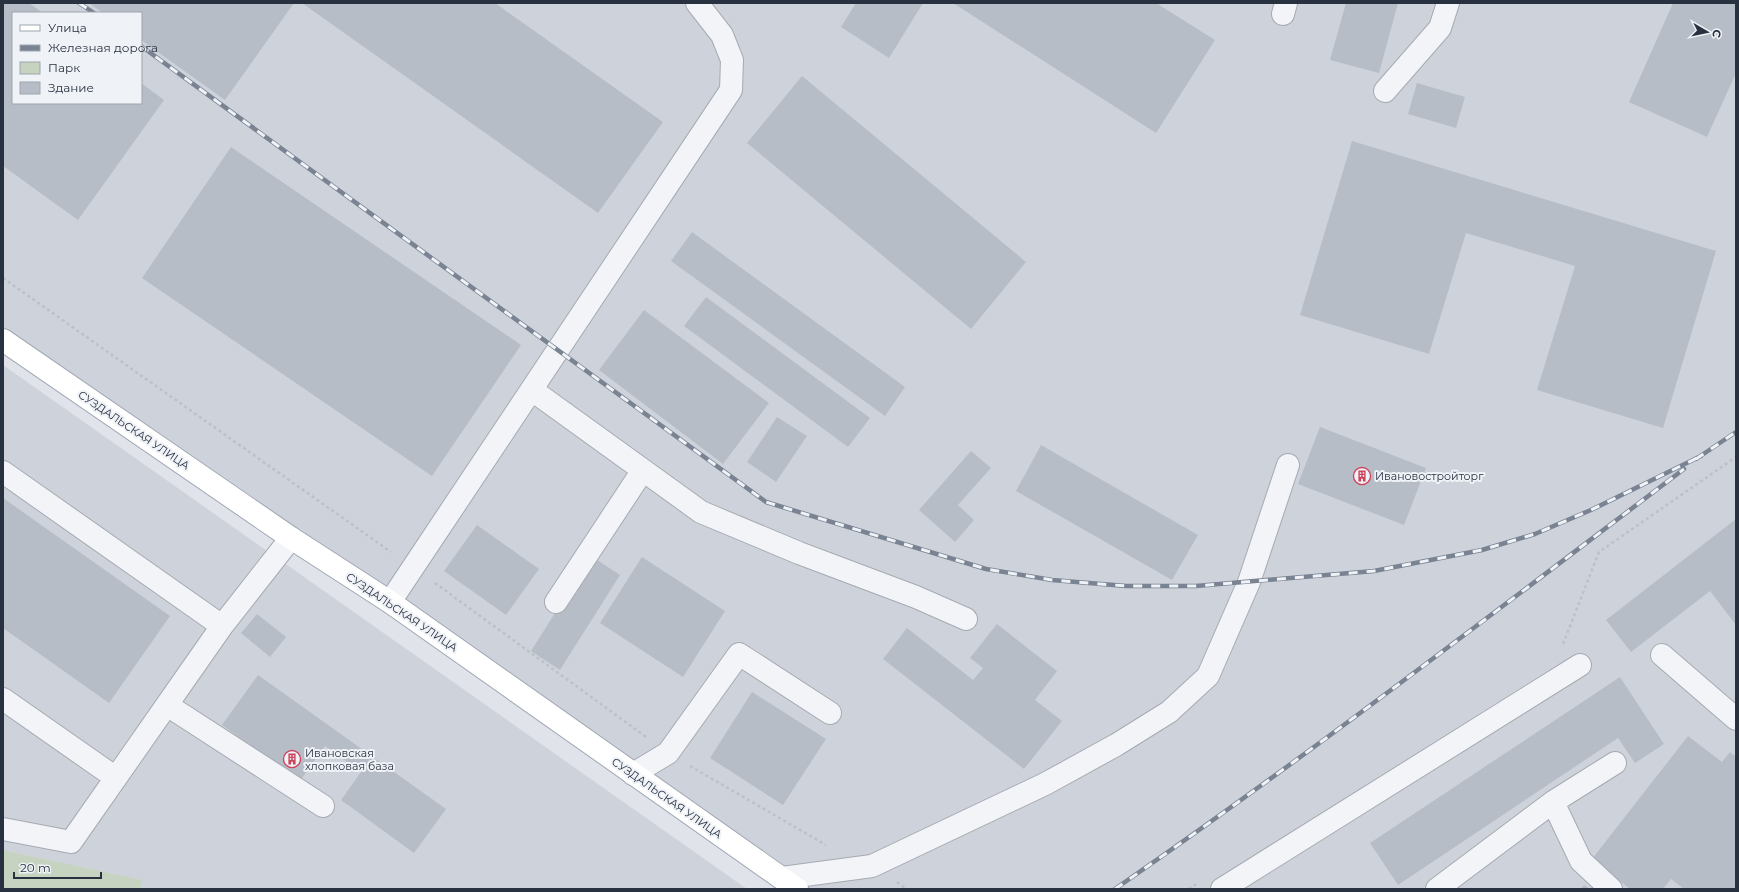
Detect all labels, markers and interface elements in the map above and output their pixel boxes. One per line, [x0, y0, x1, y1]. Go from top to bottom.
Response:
legend [12, 12, 142, 104]
north arrow [1687, 12, 1727, 52]
text: Улица [48, 20, 87, 35]
text: С [1709, 29, 1724, 39]
text: Железная дорога [48, 40, 158, 55]
text: Парк [48, 60, 80, 75]
text: Здание [48, 80, 94, 95]
street label: СУЗДАЛЬСКАЯ УЛИЦА [76, 387, 193, 473]
building icon: Ивановостройторг [1352, 466, 1372, 486]
place label: Ивановостройторг [1375, 469, 1484, 483]
street label: СУЗДАЛЬСКАЯ УЛИЦА [344, 569, 461, 655]
place label: Ивановская хлопковая база [305, 746, 394, 773]
building icon: Ивановская хлопковая база [282, 749, 302, 769]
street label: СУЗДАЛЬСКАЯ УЛИЦА [609, 755, 726, 842]
scale bar [14, 854, 101, 880]
text: 20 m [20, 860, 51, 875]

